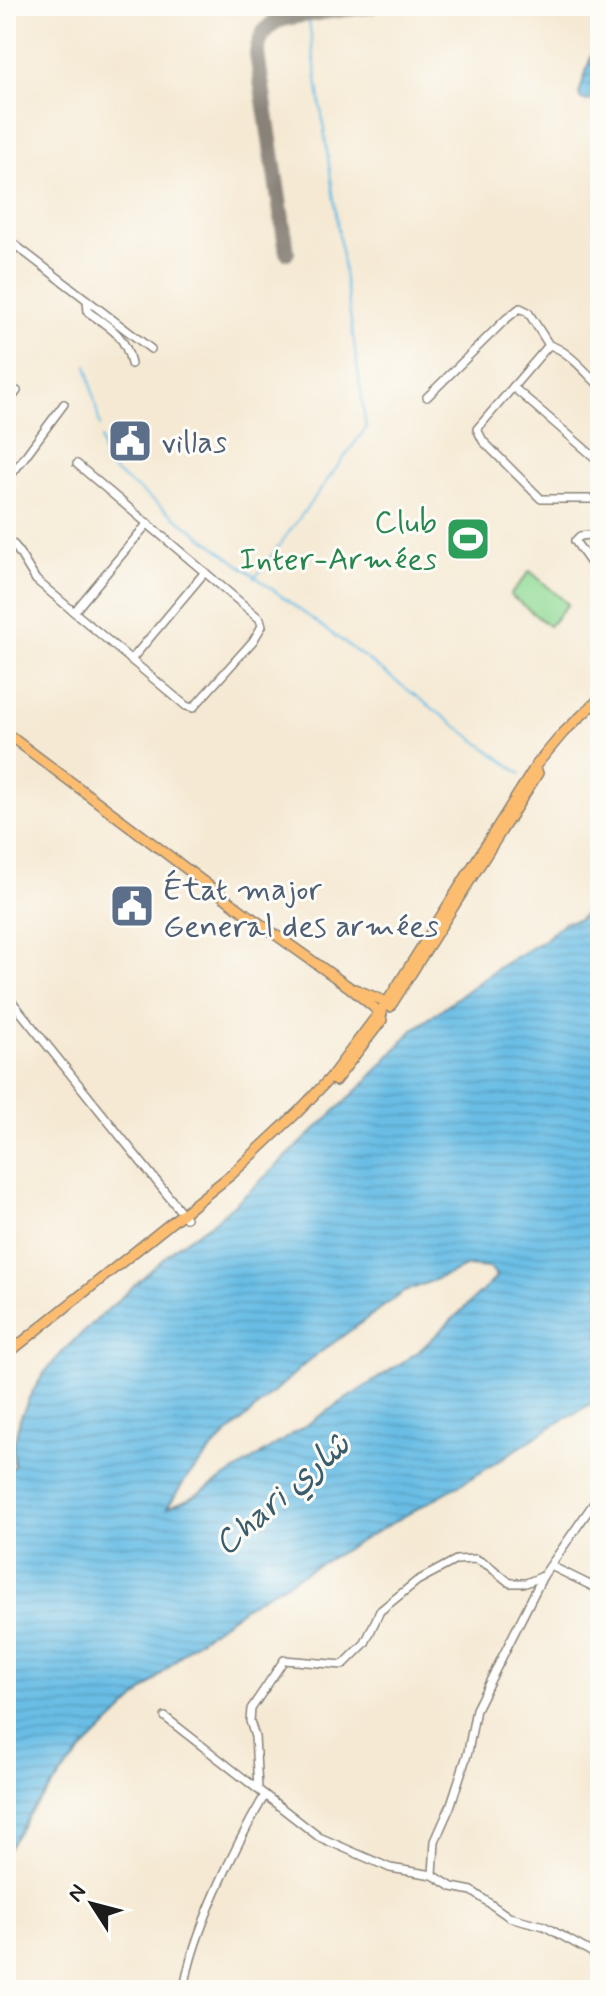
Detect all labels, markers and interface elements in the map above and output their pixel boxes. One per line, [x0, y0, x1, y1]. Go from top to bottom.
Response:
public building icon: villas [106, 417, 154, 465]
place label: villas [161, 422, 227, 464]
place label: Club Inter-Armées [239, 502, 437, 581]
sports icon: Club Inter-Armées [444, 515, 492, 563]
place label: État major General des armées [163, 869, 439, 948]
public building icon: État major General des armées [108, 882, 156, 930]
water label: Chari شاري [205, 1423, 361, 1567]
north arrow [52, 1864, 132, 1944]
text: N [62, 1879, 93, 1908]

